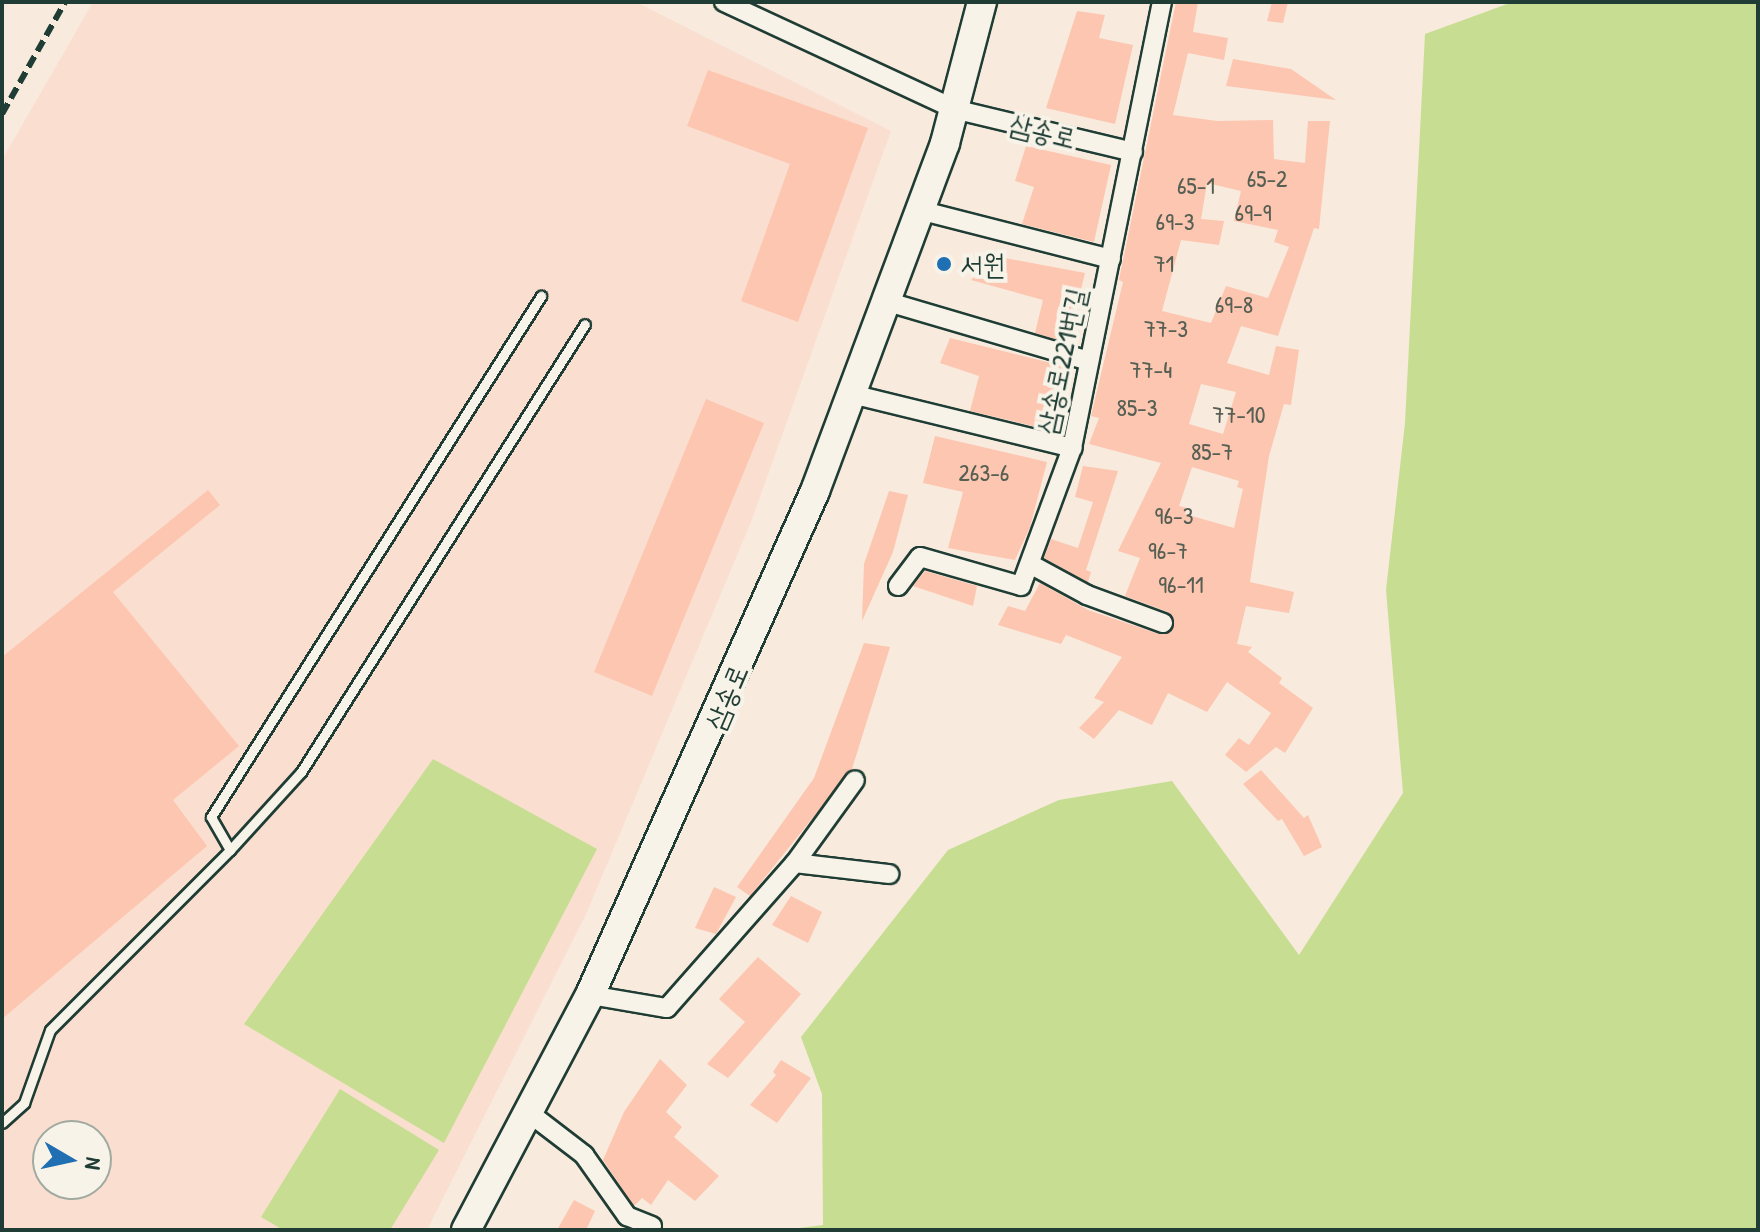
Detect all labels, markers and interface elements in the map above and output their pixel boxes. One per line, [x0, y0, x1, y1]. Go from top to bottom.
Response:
street label: 삼송로 [1006, 107, 1080, 155]
house number: 65-2 [1247, 165, 1287, 193]
house number: 65-1 [1177, 172, 1215, 200]
house number: 69-9 [1235, 199, 1271, 227]
house number: 69-3 [1156, 208, 1194, 236]
place label: 서원 [960, 247, 1005, 281]
house number: 71 [1154, 250, 1174, 278]
marker: 서원 [935, 255, 953, 273]
street label: 삼송로221번길 [1029, 285, 1093, 437]
house number: 69-8 [1215, 291, 1253, 319]
house number: 77-3 [1144, 315, 1188, 343]
house number: 77-4 [1130, 356, 1172, 384]
house number: 85-3 [1117, 394, 1157, 422]
house number: 77-10 [1213, 401, 1265, 429]
house number: 85-7 [1191, 438, 1233, 466]
house number: 263-6 [959, 459, 1009, 487]
house number: 96-3 [1155, 502, 1193, 530]
house number: 96-7 [1148, 537, 1188, 565]
house number: 96-11 [1158, 571, 1204, 599]
street label: 삼송로 [697, 659, 755, 735]
north arrow [32, 1120, 112, 1200]
text: N [78, 1155, 109, 1172]

